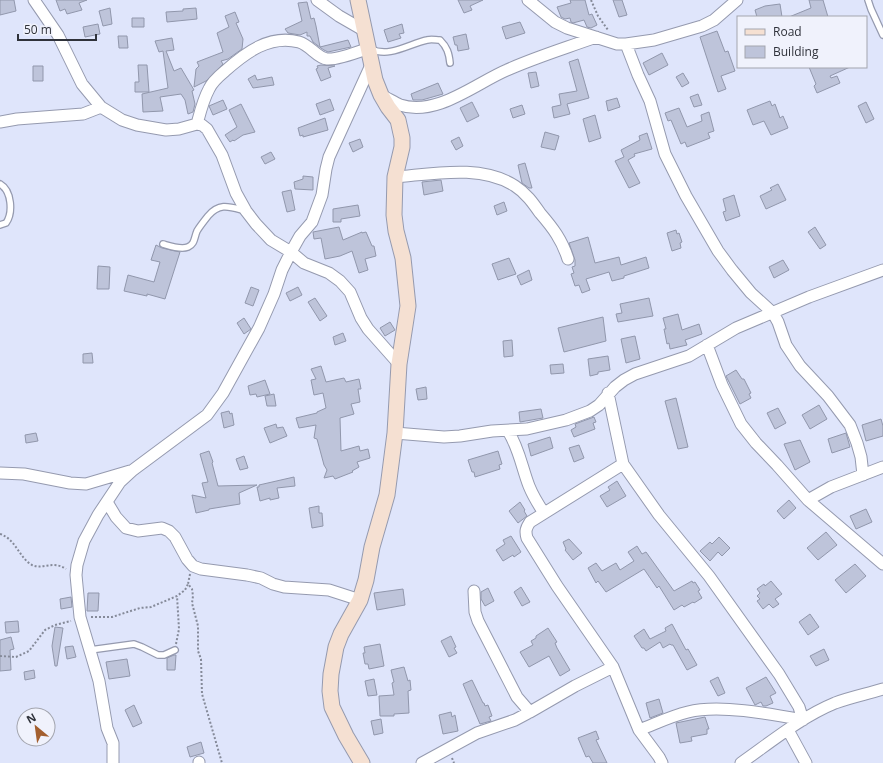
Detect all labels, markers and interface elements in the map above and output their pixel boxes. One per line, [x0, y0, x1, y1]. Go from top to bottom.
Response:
scale bar [18, 16, 96, 42]
legend [737, 16, 867, 68]
text: 50 m [24, 21, 52, 38]
text: Road [773, 23, 802, 40]
text: Building [773, 43, 819, 60]
north arrow [16, 707, 56, 747]
text: N [23, 709, 38, 727]

